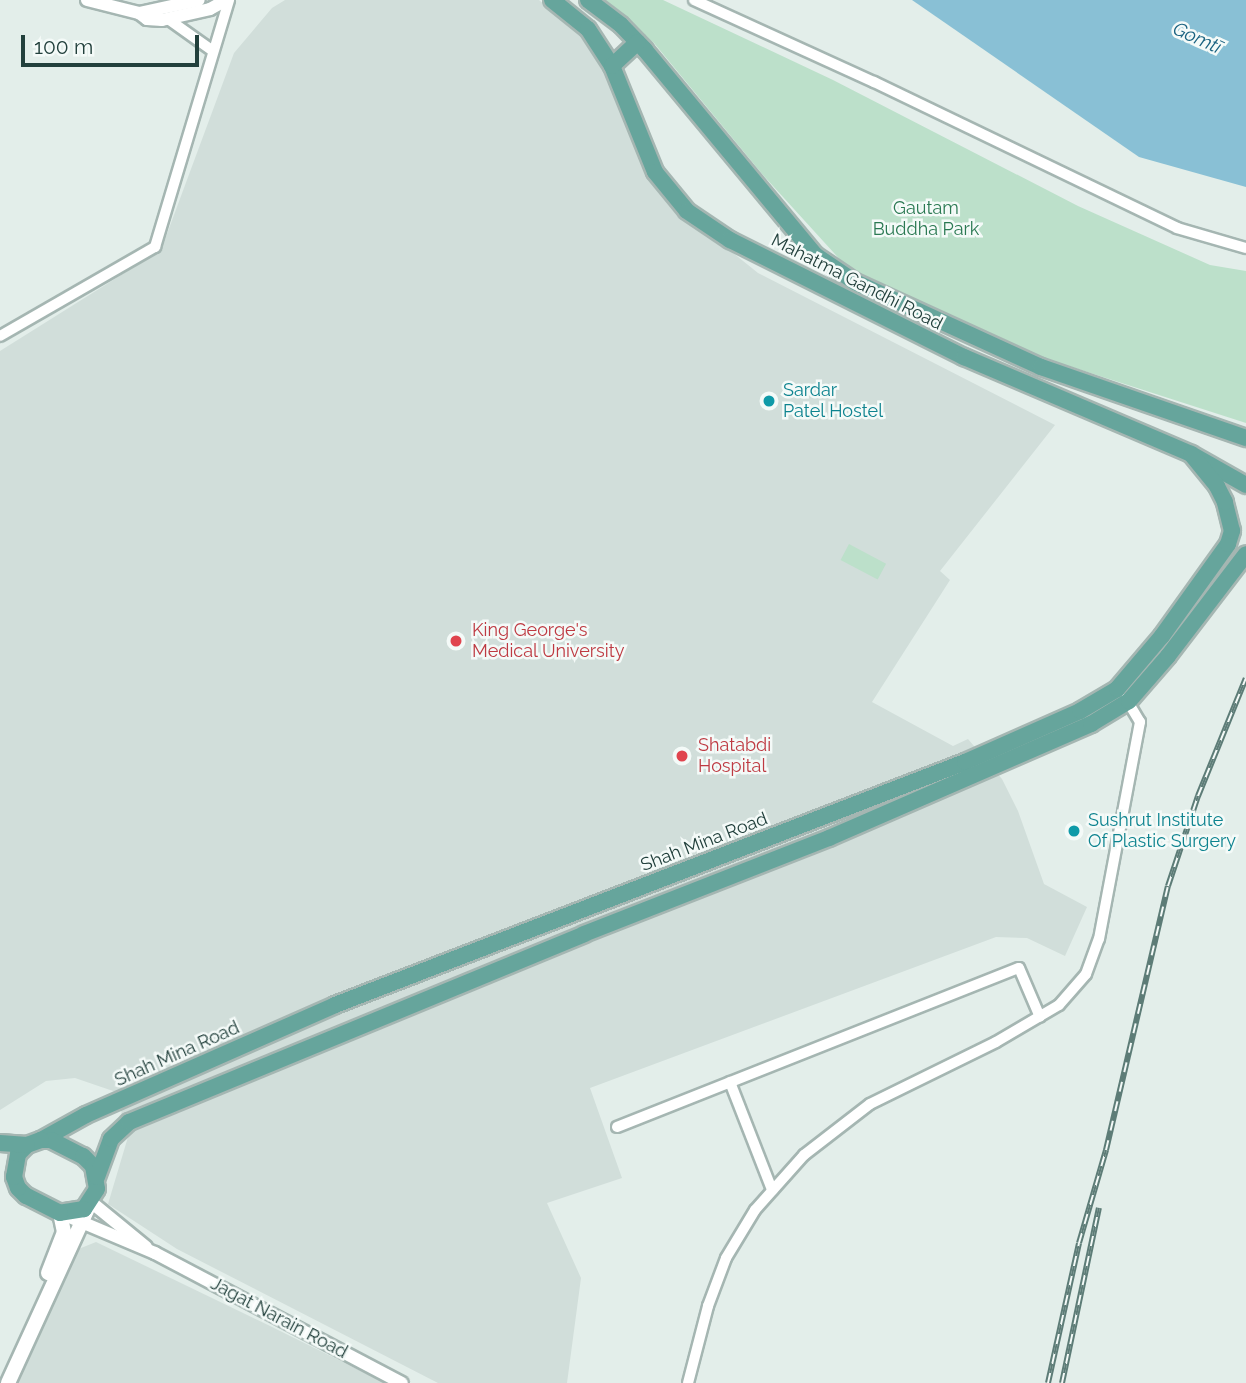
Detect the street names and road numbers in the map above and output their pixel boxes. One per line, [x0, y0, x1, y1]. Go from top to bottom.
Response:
street label: Mahatma Gandhi Road [768, 229, 946, 335]
street label: Shah Mina Road [638, 808, 770, 876]
street label: Shah Mina Road [111, 1017, 243, 1091]
street label: Jagat Narain Road [207, 1273, 351, 1363]

